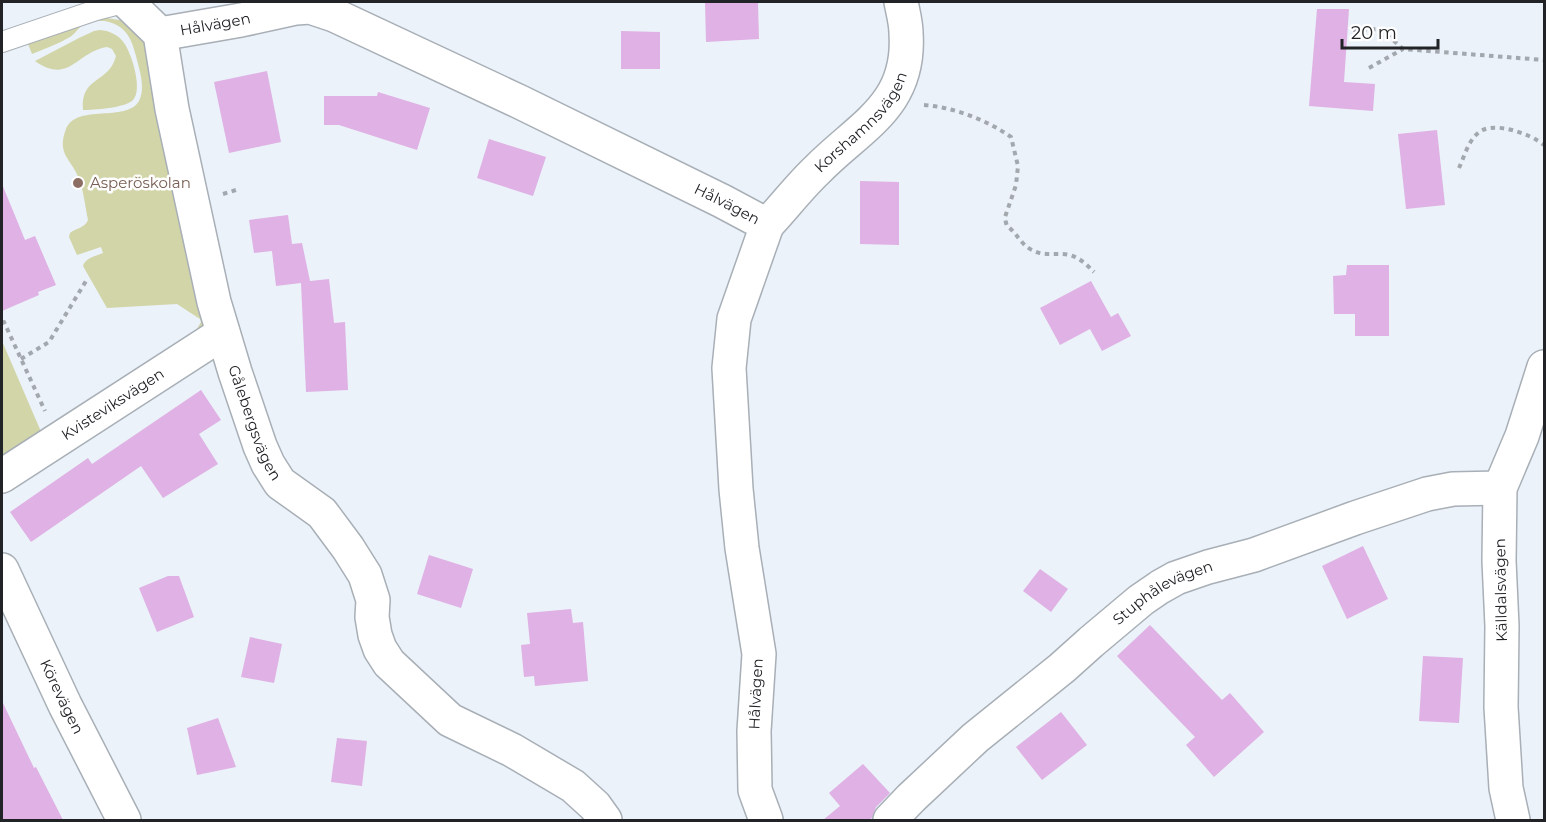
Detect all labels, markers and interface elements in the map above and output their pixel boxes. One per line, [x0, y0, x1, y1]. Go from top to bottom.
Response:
street label: Hålvägen [178, 8, 252, 39]
scale bar [1342, 12, 1438, 50]
text: 20 m [1351, 22, 1397, 44]
street label: Korshamnsvägen [810, 69, 911, 176]
place label: Asperöskolan [90, 173, 191, 192]
marker: Asperöskolan [71, 176, 85, 190]
street label: Hålvägen [691, 179, 763, 228]
street label: Gålebergsvägen [224, 363, 286, 484]
street label: Kvisteviksvägen [58, 364, 168, 444]
street label: Källdalsvägen [1490, 538, 1511, 642]
street label: Stuphålevägen [1109, 556, 1215, 629]
street label: Körevägen [36, 656, 88, 737]
street label: Hålvägen [744, 658, 767, 730]

